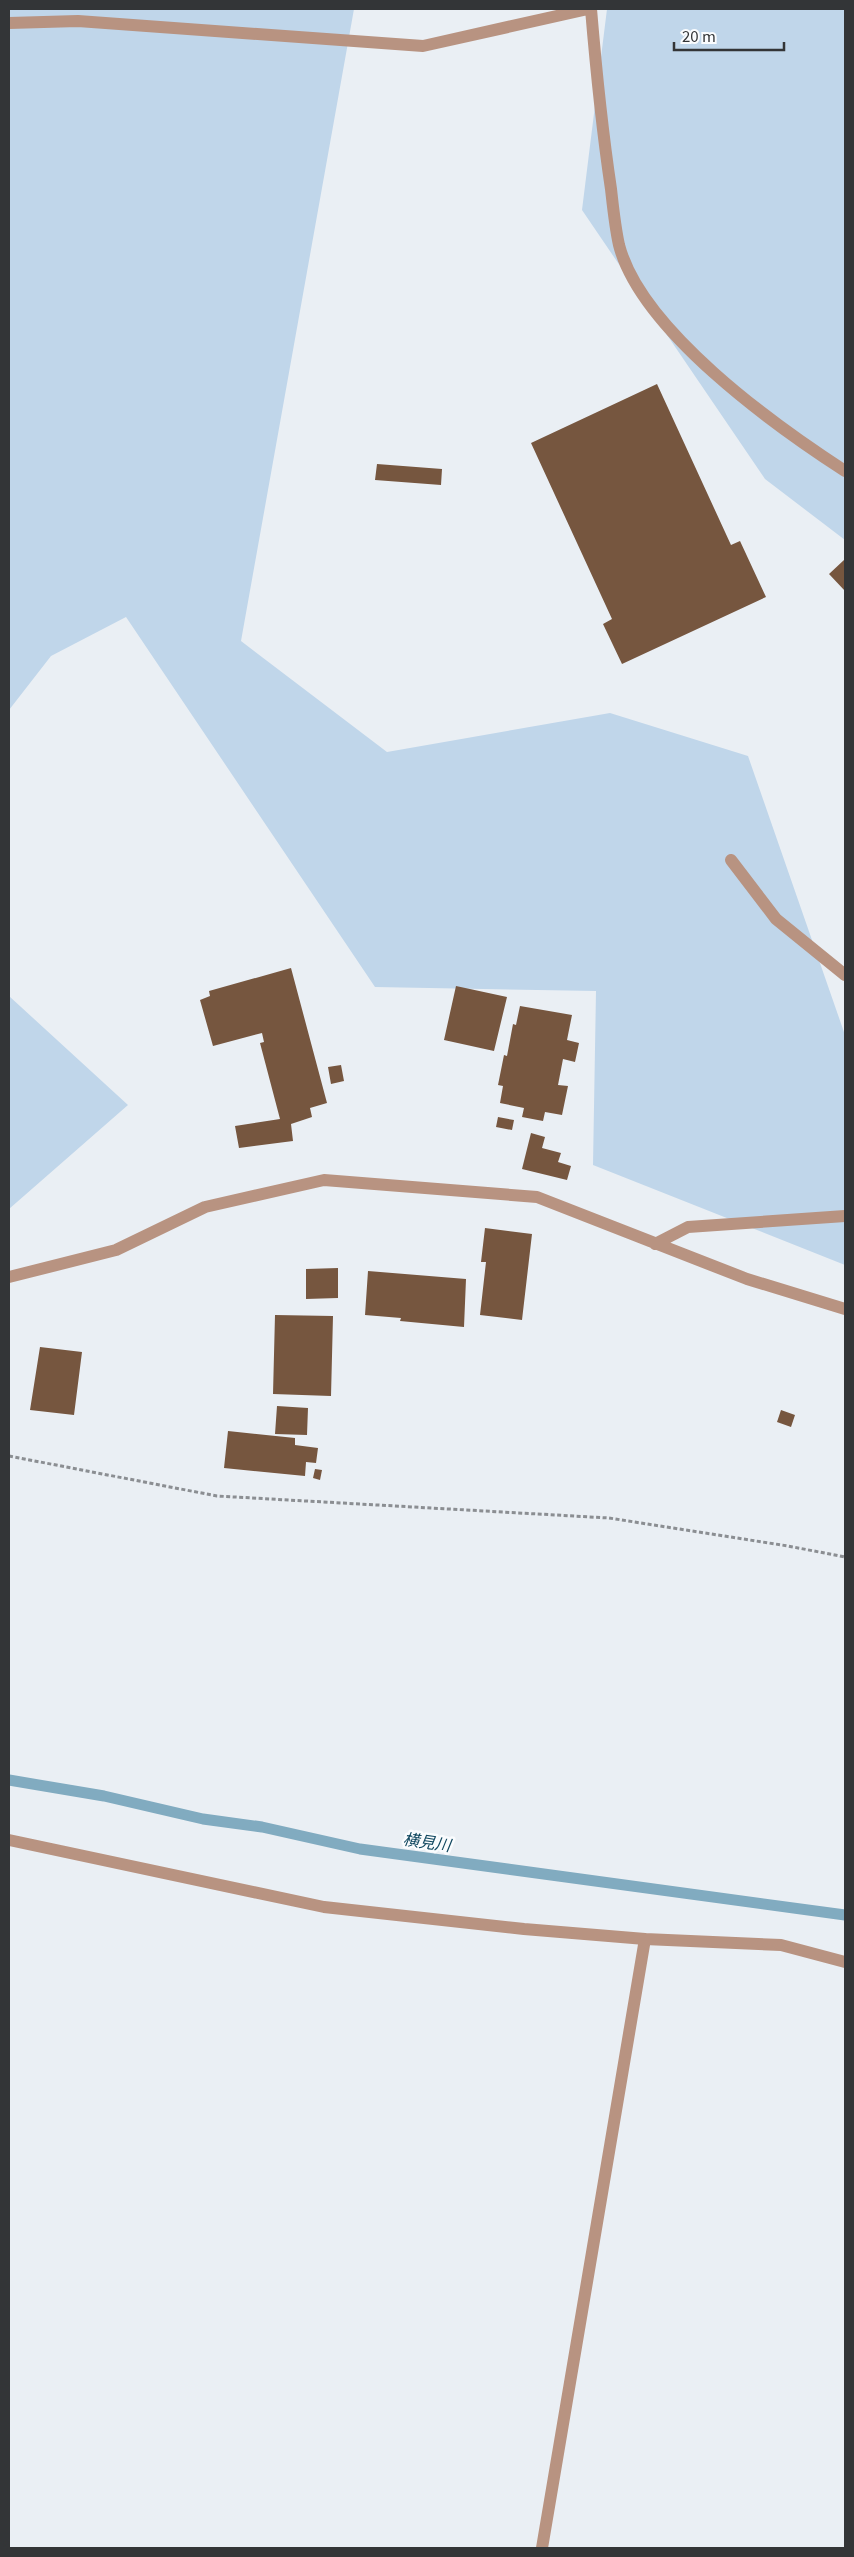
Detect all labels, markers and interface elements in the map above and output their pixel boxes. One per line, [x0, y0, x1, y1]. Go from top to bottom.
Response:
scale bar [674, 20, 784, 52]
text: 20 m [682, 25, 716, 46]
water label: 横見川 [402, 1826, 455, 1857]

